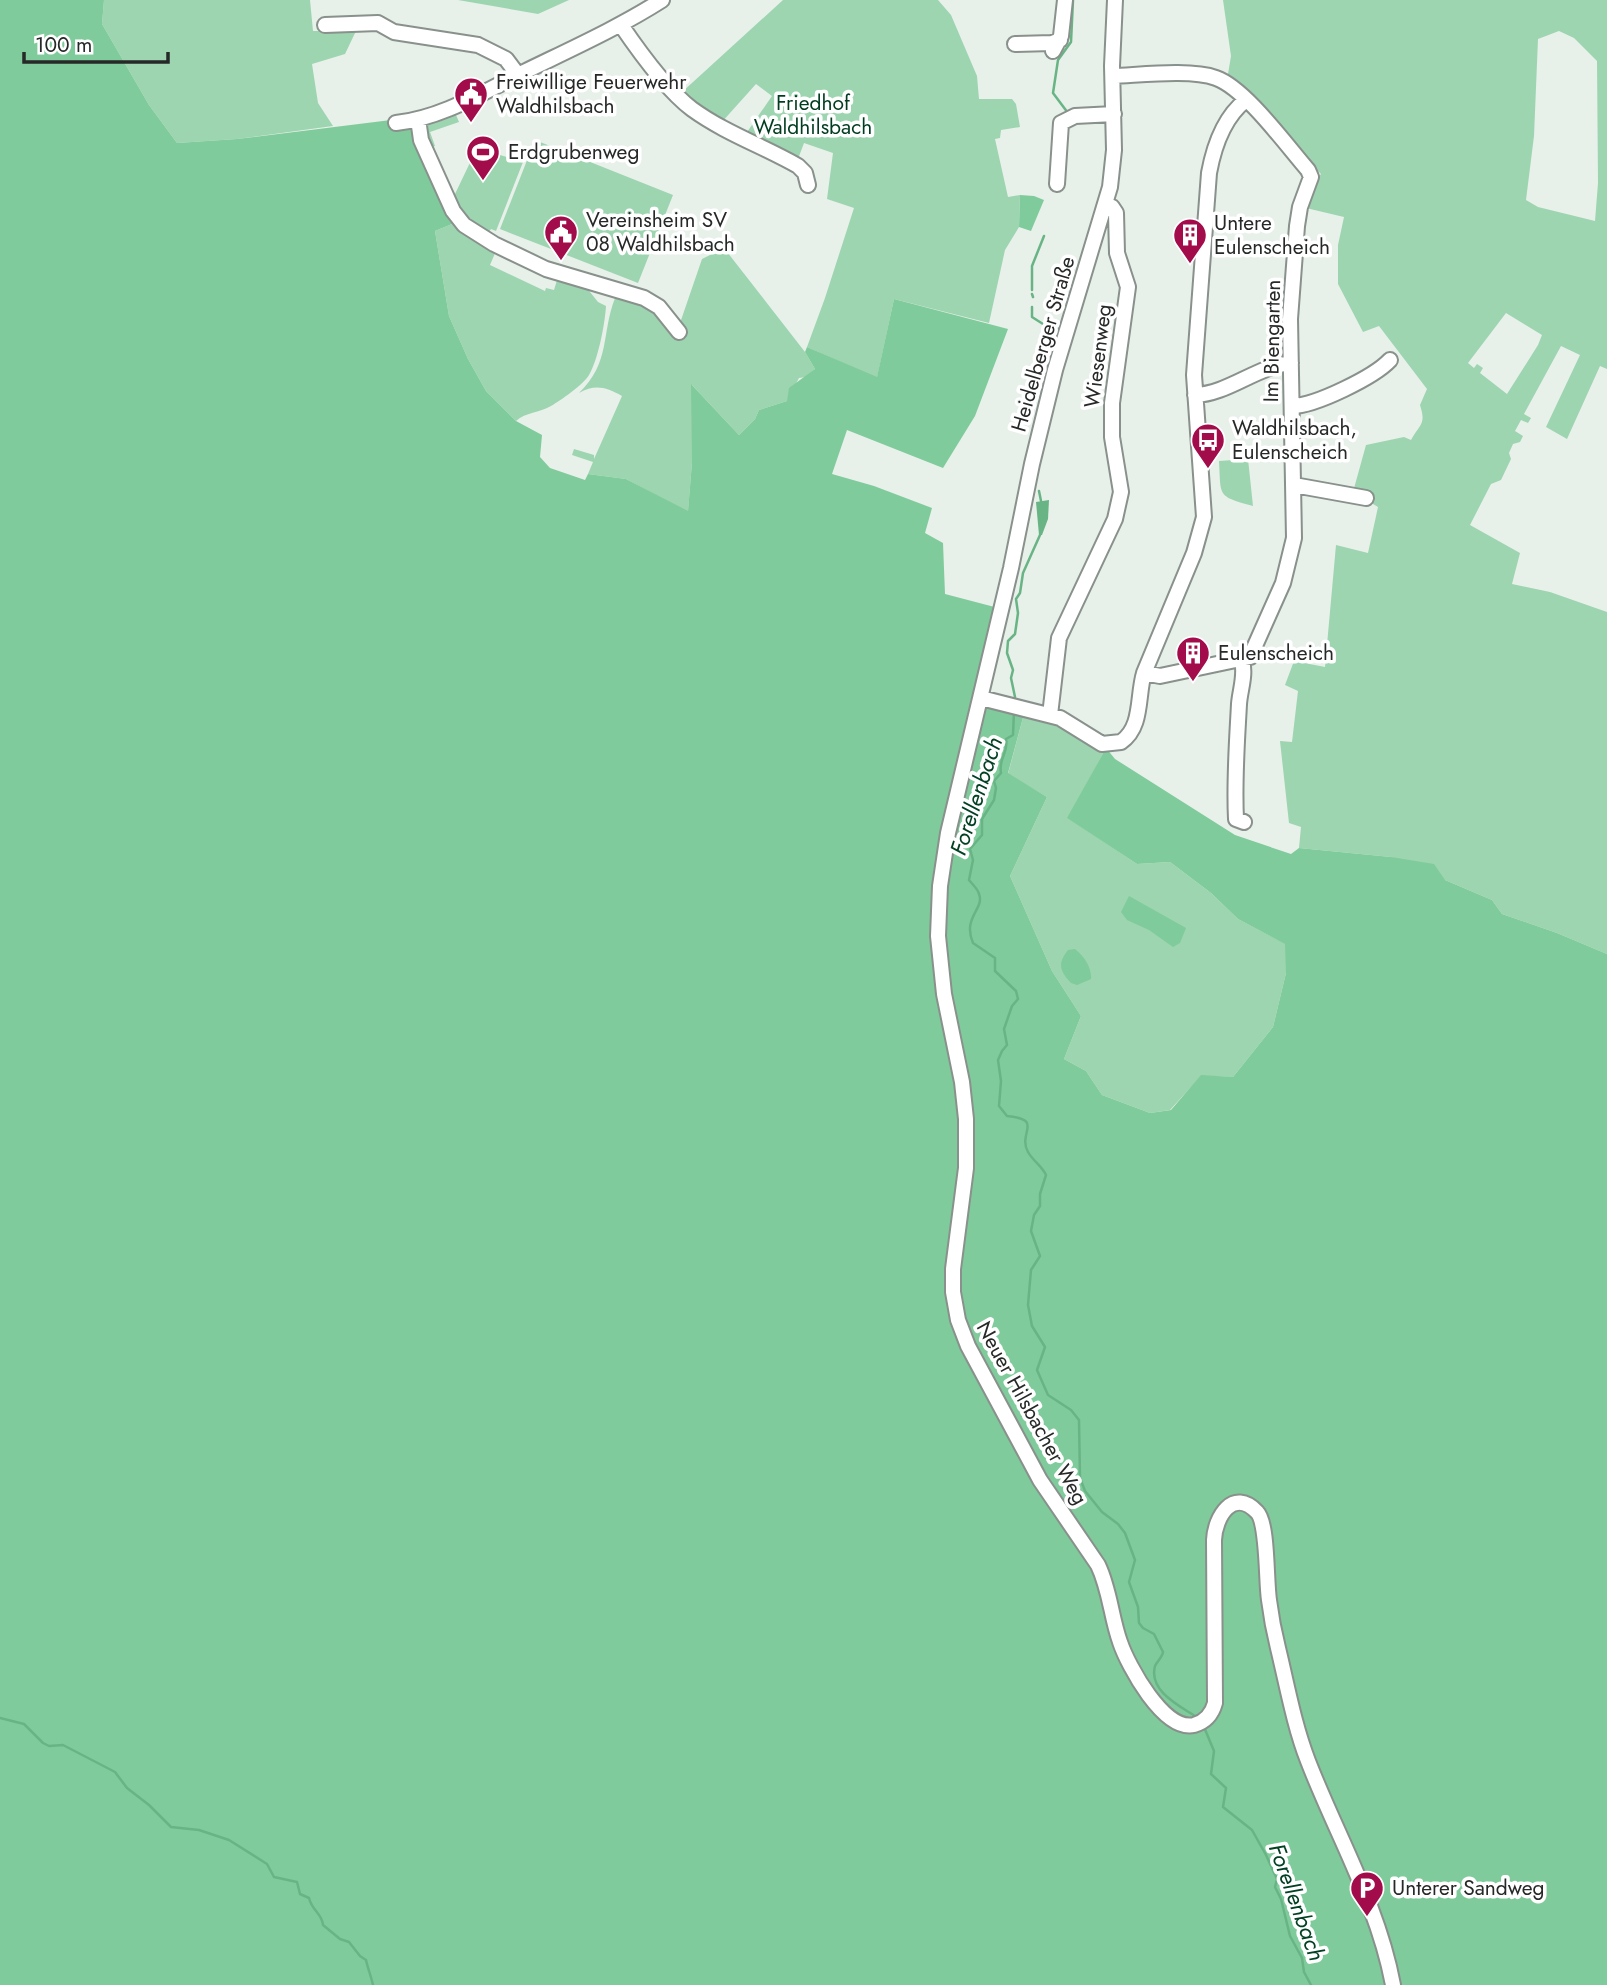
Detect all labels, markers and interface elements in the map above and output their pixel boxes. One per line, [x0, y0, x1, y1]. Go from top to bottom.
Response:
scale bar [24, 21, 168, 65]
text: 100 m [35, 30, 92, 60]
place label: Freiwillige Feuerwehr Waldhilsbach [496, 67, 687, 121]
public building icon: Freiwillige Feuerwehr Waldhilsbach [452, 75, 490, 124]
park label: Friedhof Waldhilsbach [754, 88, 872, 142]
sports icon: Erdgrubenweg [464, 133, 502, 182]
place label: Erdgrubenweg [508, 137, 639, 167]
place label: Vereinsheim SV 08 Waldhilsbach [586, 205, 735, 259]
place label: Untere Eulenscheich [1214, 208, 1330, 262]
public building icon: Vereinsheim SV 08 Waldhilsbach [542, 213, 580, 262]
building icon: Untere Eulenscheich [1171, 216, 1209, 265]
street label: Heidelberger Straße [1004, 253, 1082, 435]
street label: Im Biengarten [1256, 279, 1288, 403]
street label: Wiesenweg [1077, 303, 1119, 409]
place label: Waldhilsbach, Eulenscheich [1232, 413, 1357, 467]
bus stop icon: Waldhilsbach, Eulenscheich [1189, 421, 1227, 470]
building icon: Eulenscheich [1174, 634, 1212, 683]
place label: Eulenscheich [1218, 638, 1334, 668]
water label: Forellenbach [941, 732, 1011, 860]
street label: Neuer Hilsbacher Weg [969, 1316, 1095, 1510]
water label: Forellenbach [1260, 1839, 1334, 1965]
parking icon: Unterer Sandweg [1348, 1869, 1386, 1918]
place label: Unterer Sandweg [1392, 1873, 1545, 1903]

